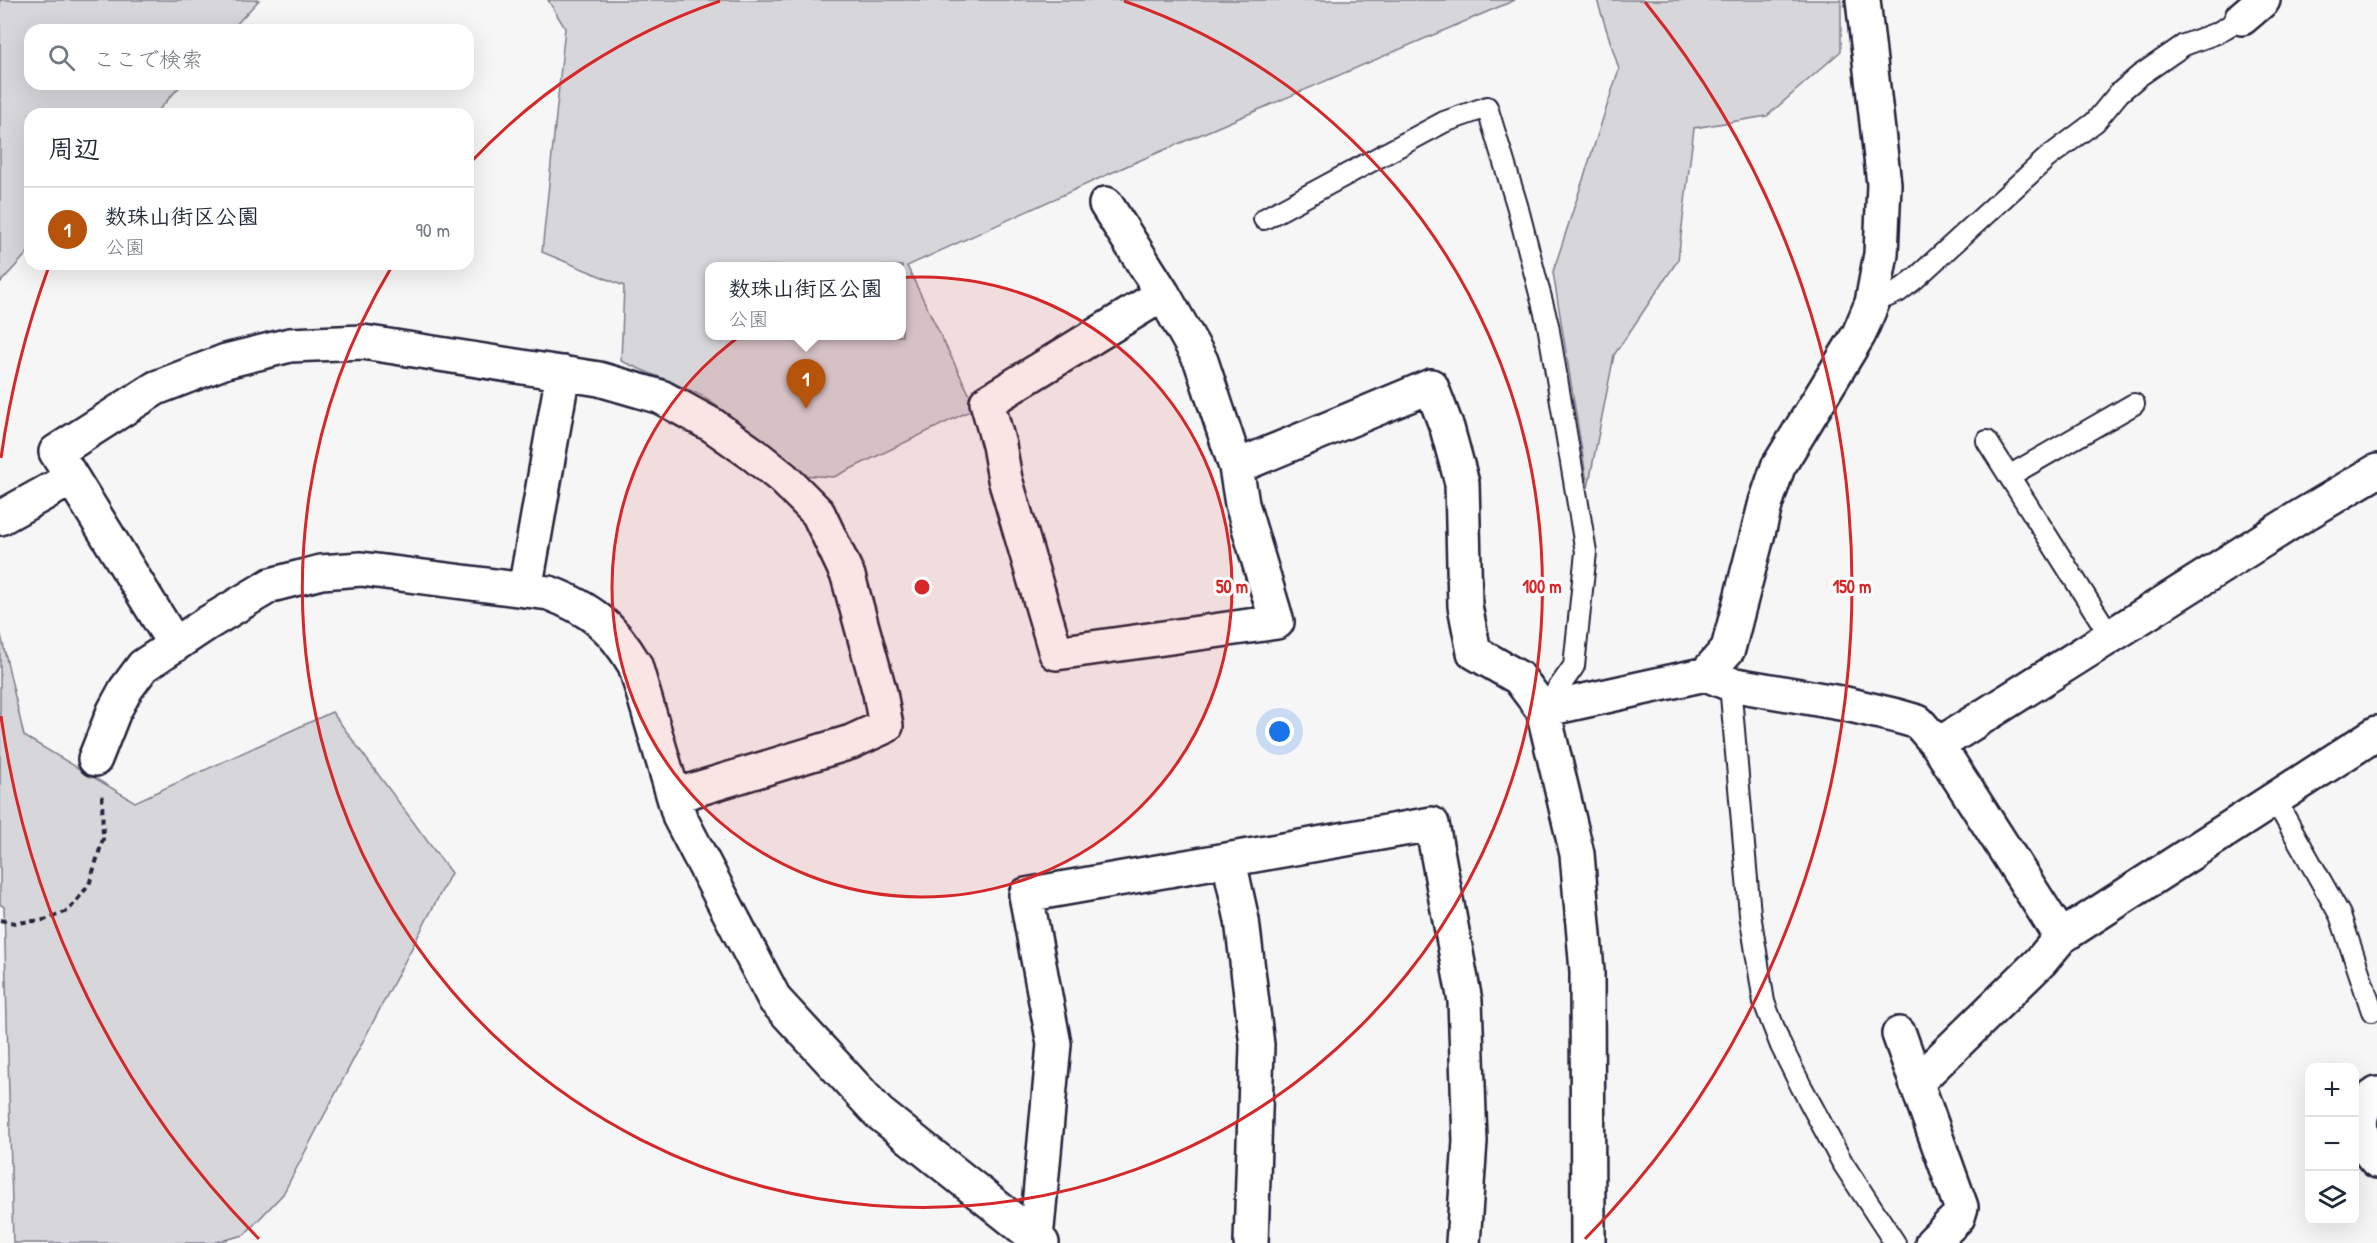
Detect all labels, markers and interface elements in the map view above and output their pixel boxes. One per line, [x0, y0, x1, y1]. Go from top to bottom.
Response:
search box [24, 24, 474, 90]
icon: search [45, 41, 78, 74]
text: ここで検索 [93, 44, 203, 74]
text: 周辺 [48, 131, 100, 166]
text: 数珠山街区公園 [105, 201, 259, 231]
text: 1 [64, 216, 71, 243]
text: 90 m [416, 216, 450, 243]
text: 公園 [105, 233, 145, 260]
popup [705, 262, 906, 340]
text: 数珠山街区公園 [728, 273, 883, 303]
text: 公園 [728, 305, 768, 332]
pin: 1 [786, 360, 826, 409]
text: 50 m [1216, 574, 1248, 599]
text: 100 m [1522, 574, 1562, 599]
text: 150 m [1833, 574, 1871, 599]
centre of rings [912, 577, 932, 597]
your location [1265, 717, 1294, 746]
map controls [2305, 1063, 2359, 1225]
button: + [2305, 1063, 2359, 1117]
button: − [2305, 1117, 2359, 1171]
button: layers [2305, 1171, 2359, 1225]

